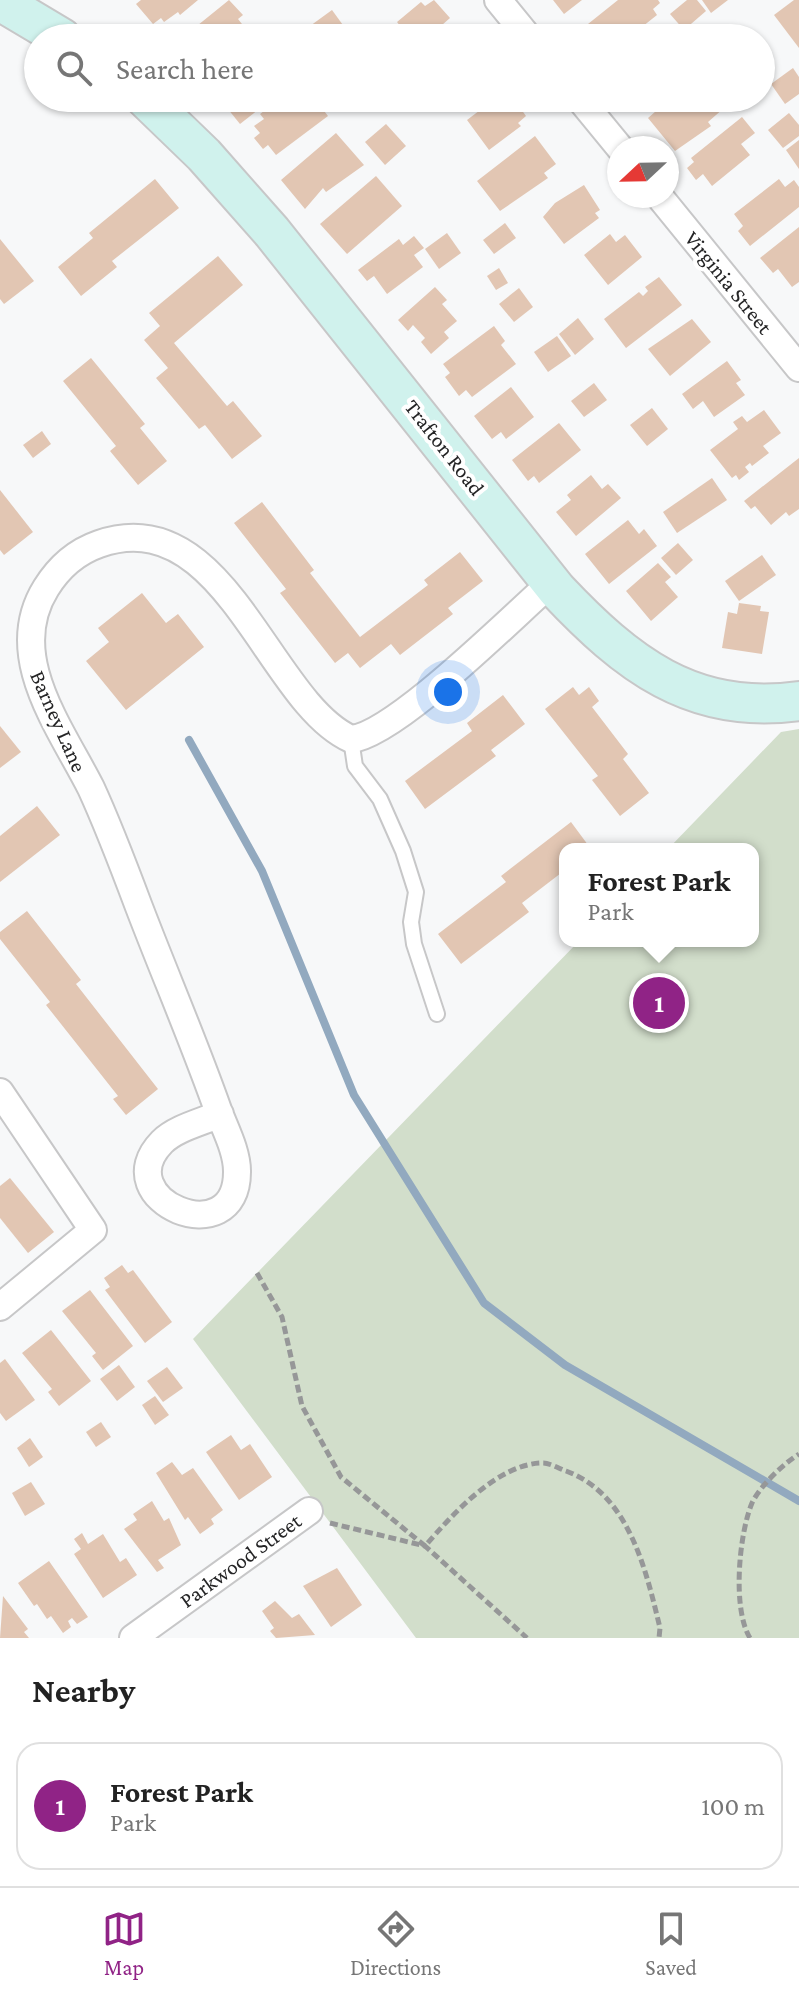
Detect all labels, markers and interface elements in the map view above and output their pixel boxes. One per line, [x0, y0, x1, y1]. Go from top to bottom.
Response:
search box [24, 24, 775, 112]
icon: search [52, 46, 96, 90]
text: Search here [116, 52, 254, 85]
north arrow [607, 136, 679, 208]
street label: Virginia Street [679, 226, 778, 339]
street label: Trafton Road [399, 394, 490, 501]
street label: Barney Lane [25, 667, 92, 776]
your location [428, 672, 468, 712]
popup [559, 843, 759, 947]
text: Forest Park [587, 864, 731, 897]
text: Park [587, 897, 634, 926]
pin: 1 [633, 973, 685, 1033]
street label: Parkwood Street [175, 1508, 306, 1613]
text: Nearby [32, 1672, 135, 1709]
text: Forest Park [110, 1775, 253, 1808]
text: 1 [55, 1792, 65, 1821]
text: 100 m [701, 1792, 765, 1821]
text: Park [110, 1808, 156, 1837]
tab: Map [102, 1907, 146, 1980]
tab: Directions [350, 1907, 441, 1980]
tab: Saved [645, 1907, 697, 1980]

